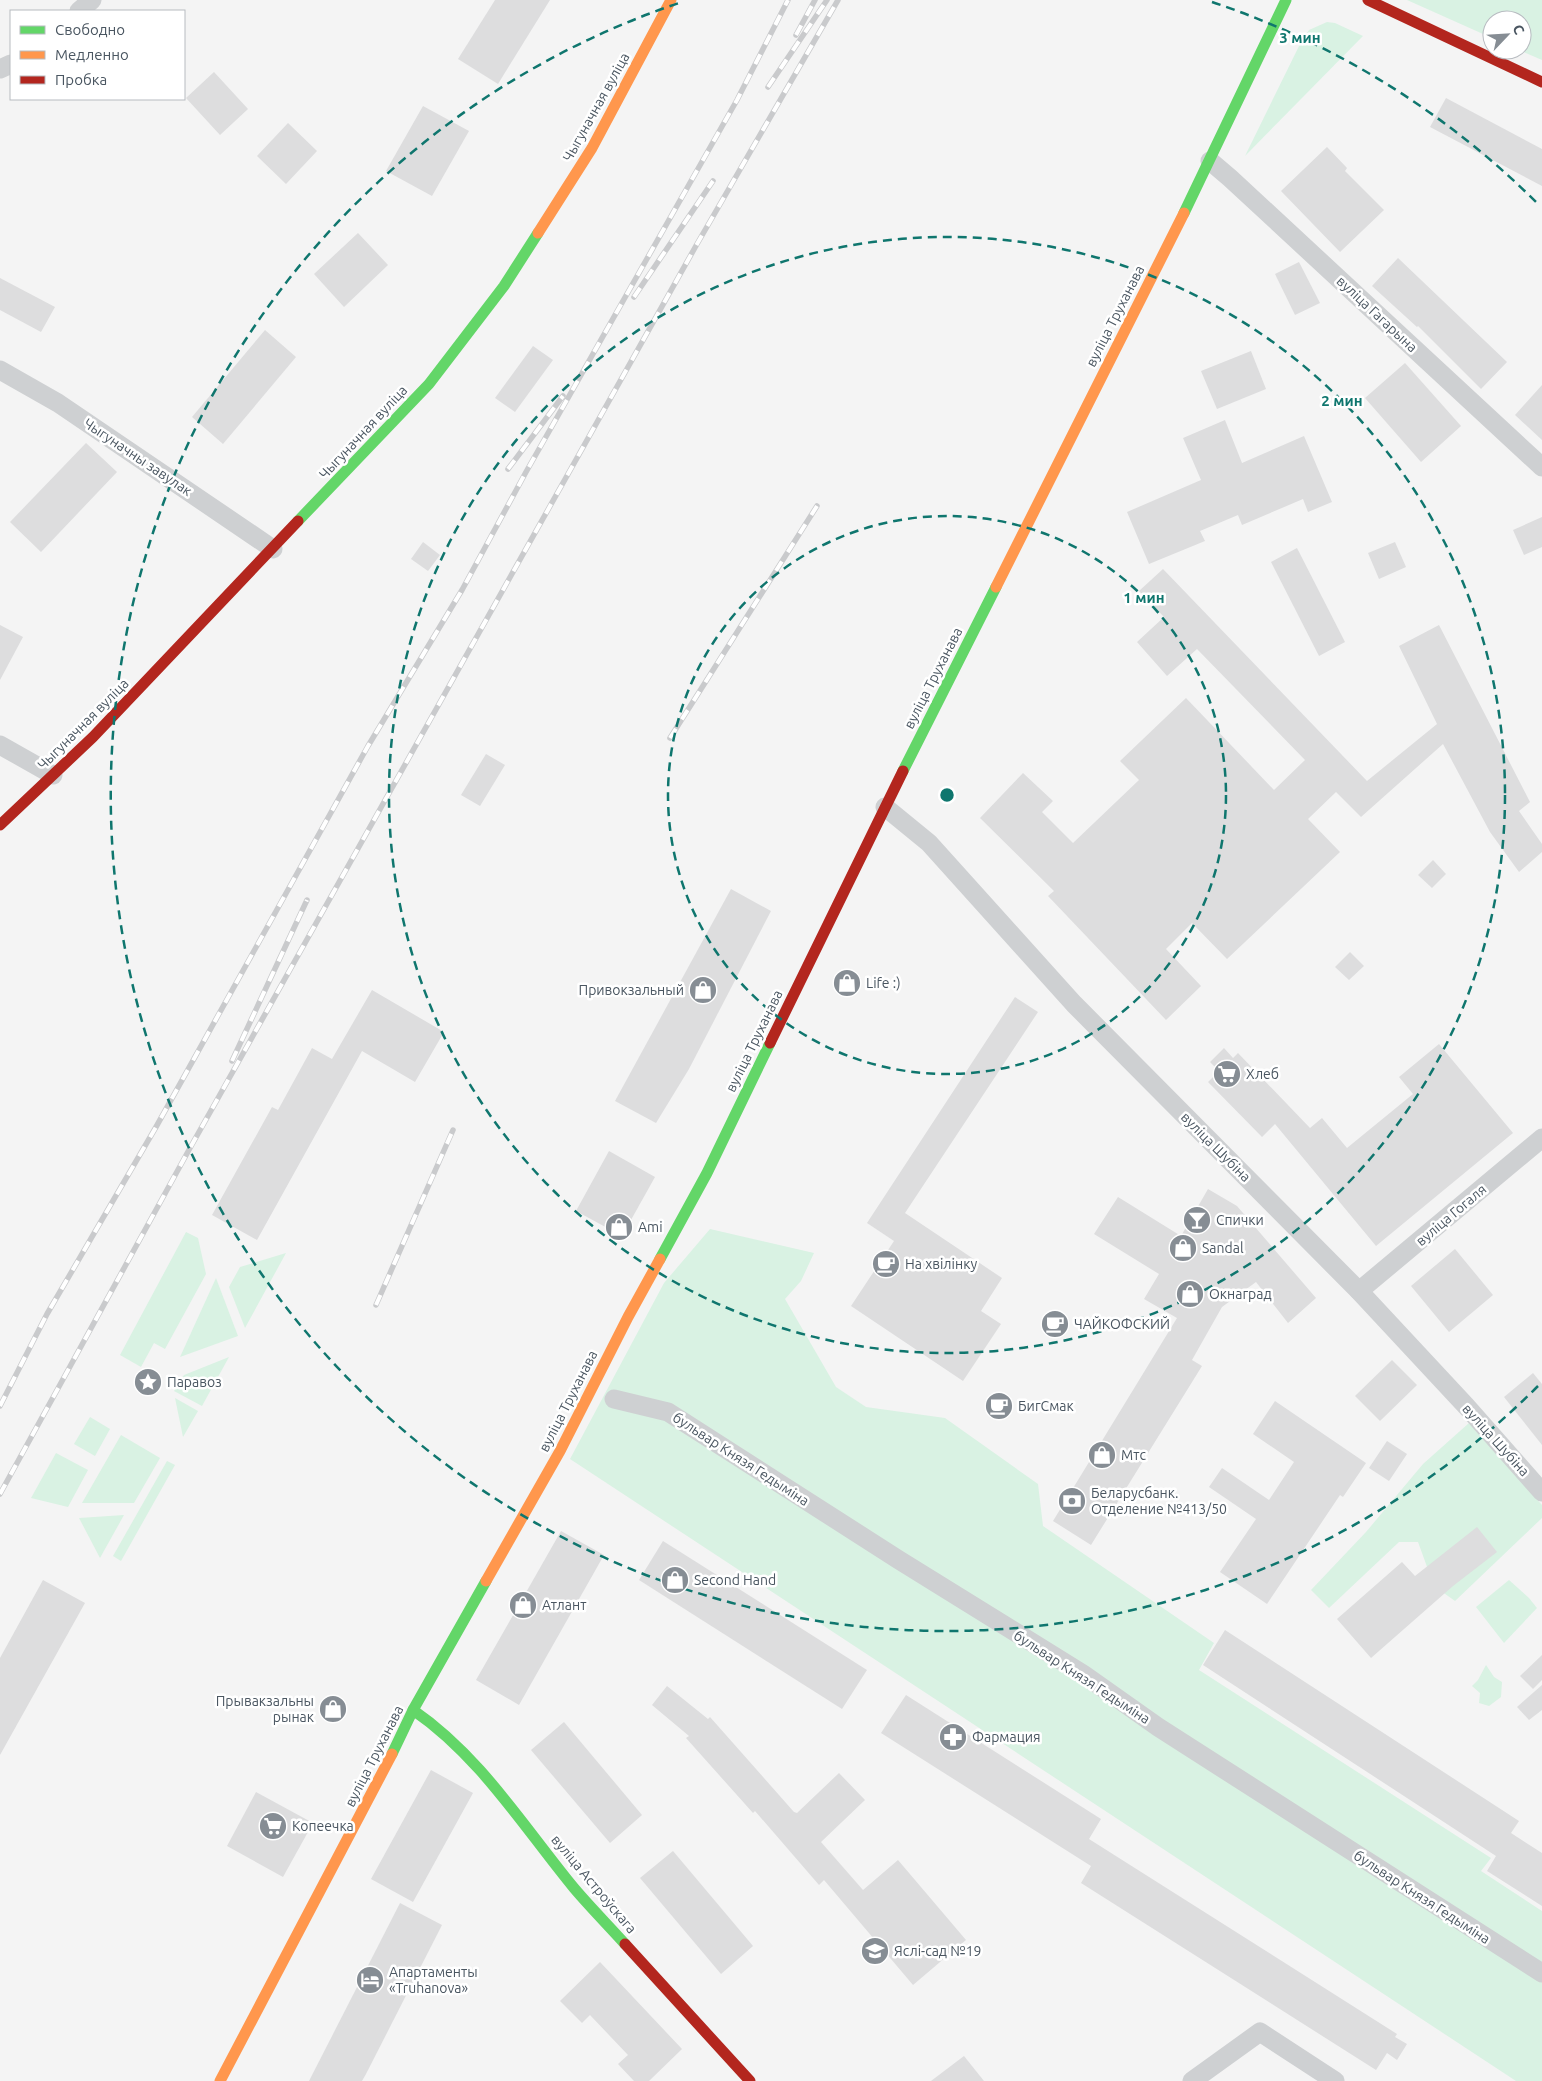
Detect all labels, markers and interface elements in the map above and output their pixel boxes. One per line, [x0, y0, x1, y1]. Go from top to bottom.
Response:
legend [10, 10, 185, 100]
north arrow [1482, 10, 1532, 60]
text: Свободно [55, 21, 125, 38]
text: С [1510, 22, 1528, 37]
text: 3 мин [1279, 29, 1321, 46]
text: Медленно [55, 46, 129, 63]
street label: Чыгуначная вуліца [559, 50, 633, 164]
text: Пробка [55, 71, 107, 88]
street label: вуліца Труханава [1083, 263, 1147, 369]
street label: вуліца Гагарына [1333, 273, 1421, 355]
street label: Чыгуначная вуліца [316, 382, 410, 482]
text: 2 мин [1321, 392, 1363, 409]
street label: Чыгуначны завулак [81, 415, 195, 499]
text: 1 мин [1123, 589, 1165, 606]
street label: вуліца Труханава [901, 625, 965, 731]
street label: Чыгуначная вуліца [34, 675, 132, 773]
centre of rings [938, 786, 956, 804]
shop icon: Life :) [832, 968, 862, 998]
shop icon: Привокзальный [688, 975, 718, 1005]
place label: Life :) [866, 975, 901, 991]
place label: Привокзальный [578, 982, 684, 998]
street label: вуліца Труханава [722, 987, 786, 1095]
supermarket icon: Хлеб [1212, 1059, 1242, 1089]
place label: Хлеб [1246, 1066, 1279, 1082]
street label: вуліца Шубіна [1178, 1109, 1254, 1185]
street label: вуліца Гогаля [1413, 1181, 1489, 1249]
bar icon: Спички [1182, 1205, 1212, 1235]
shop icon: Ami [604, 1212, 634, 1242]
place label: Спички [1216, 1212, 1264, 1228]
place label: Ami [638, 1219, 663, 1235]
shop icon: Sandal [1168, 1233, 1198, 1263]
place label: Sandal [1202, 1240, 1244, 1256]
cafe icon: На хвілінку [871, 1249, 901, 1279]
place label: На хвілінку [905, 1256, 977, 1272]
shop icon: Окнаград [1175, 1279, 1205, 1309]
place label: Окнаград [1209, 1286, 1272, 1302]
cafe icon: ЧАЙКОФСКИЙ [1040, 1309, 1070, 1339]
place label: ЧАЙКОФСКИЙ [1074, 1315, 1170, 1332]
street label: вуліца Труханава [536, 1348, 600, 1454]
place icon: Паравоз [133, 1367, 163, 1397]
place label: Паравоз [167, 1374, 222, 1390]
cafe icon: БигСмак [984, 1391, 1014, 1421]
place label: БигСмак [1018, 1398, 1074, 1414]
street label: вуліца Шубіна [1459, 1401, 1533, 1479]
street label: бульвар Князя Гедыміна [670, 1409, 812, 1509]
shop icon: Мтс [1087, 1440, 1117, 1470]
place label: Мтс [1121, 1447, 1146, 1463]
place label: Беларусбанк. Отделение №413/50 [1091, 1485, 1227, 1517]
bank icon: Беларусбанк. Отделение №413/50 [1057, 1486, 1087, 1516]
shop icon: Second Hand [660, 1565, 690, 1595]
place label: Second Hand [694, 1572, 776, 1588]
shop icon: Атлант [508, 1590, 538, 1620]
place label: Атлант [542, 1597, 586, 1613]
street label: бульвар Князя Гедыміна [1011, 1627, 1153, 1727]
place label: Прывакзальны рынак [216, 1693, 314, 1725]
shop icon: Прывакзальны рынак [318, 1694, 348, 1724]
street label: вуліца Труханава [342, 1703, 406, 1809]
pharmacy icon: Фармация [938, 1722, 968, 1752]
place label: Фармация [972, 1729, 1041, 1745]
supermarket icon: Копеечка [258, 1811, 288, 1841]
place label: Копеечка [292, 1818, 354, 1834]
street label: вуліца Астроўскага [548, 1832, 640, 1936]
street label: бульвар Князя Гедыміна [1351, 1847, 1493, 1947]
school or university icon: Яслі-сад №19 [860, 1936, 890, 1966]
place label: Яслі-сад №19 [894, 1943, 981, 1959]
place label: Апартаменты «Truhanova» [389, 1964, 478, 1996]
hotel icon: Апартаменты «Truhanova» [355, 1965, 385, 1995]

